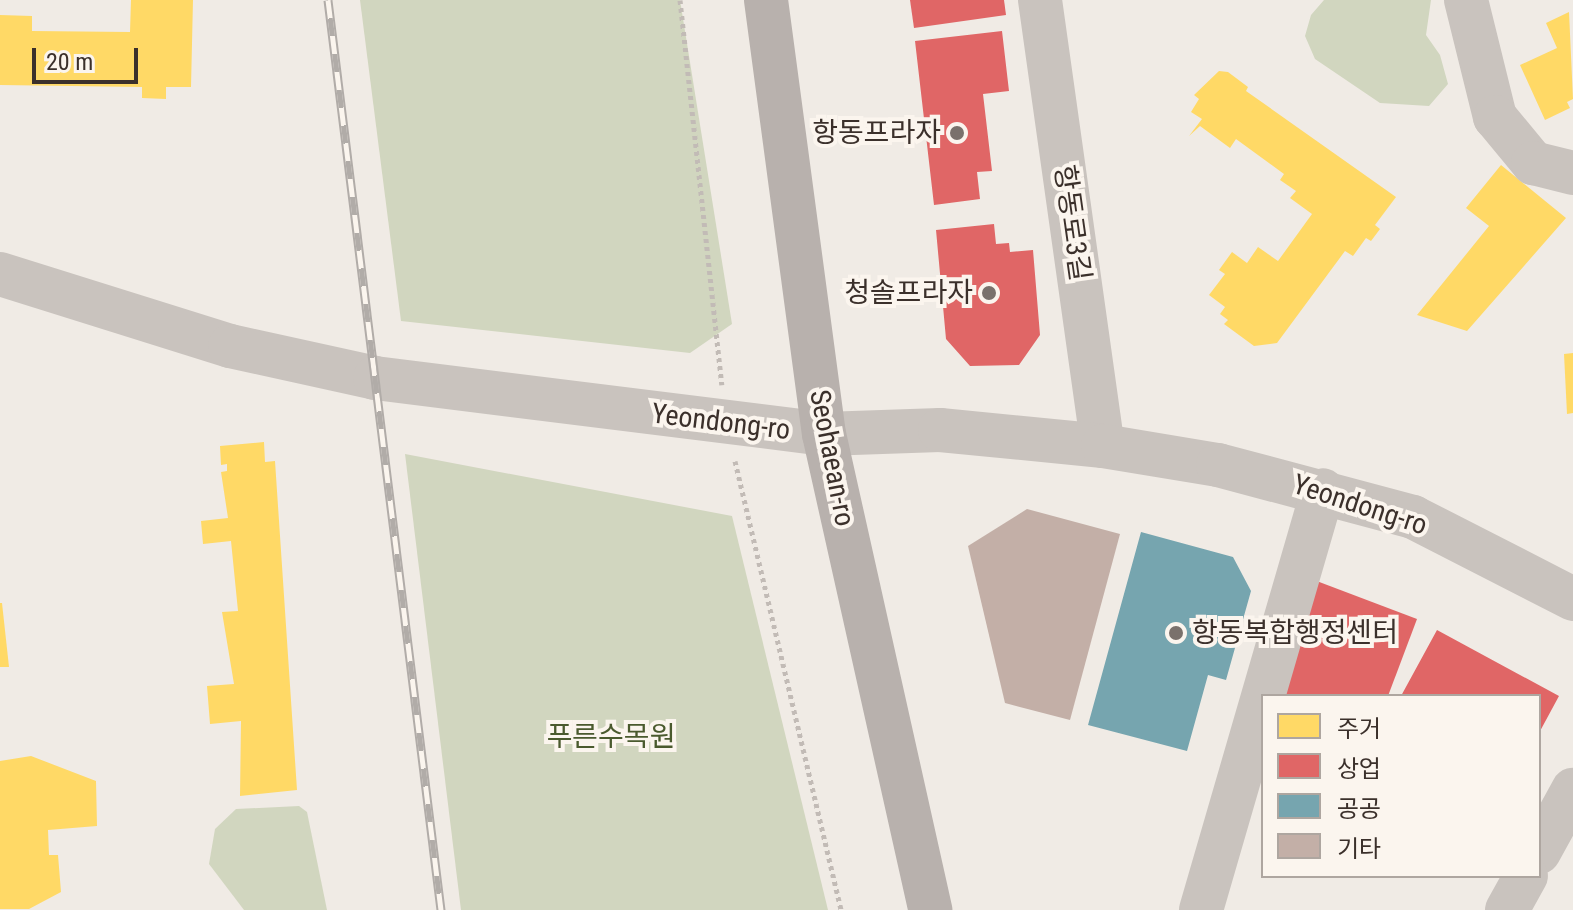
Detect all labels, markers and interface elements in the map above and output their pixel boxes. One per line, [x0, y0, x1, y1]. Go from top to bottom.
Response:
scale bar [36, 32, 142, 82]
text: 20 m [46, 48, 93, 76]
place label: 항동프라자 [812, 116, 941, 150]
marker: 항동프라자 [948, 124, 966, 142]
street label: 항동로3길 [1047, 163, 1097, 283]
place label: 청솔프라자 [844, 276, 973, 310]
marker: 청솔프라자 [980, 284, 998, 302]
street label: Seohaean-ro [802, 387, 862, 529]
street label: Yeondong-ro [650, 397, 792, 447]
street label: Yeondong-ro [1289, 468, 1431, 542]
place label: 항동복합행정센터 [1192, 616, 1398, 650]
marker: 항동복합행정센터 [1167, 624, 1185, 642]
legend [1261, 694, 1541, 878]
text: 주거 [1337, 715, 1381, 743]
park label: 푸른수목원 [547, 720, 675, 754]
text: 상업 [1337, 755, 1381, 783]
text: 공공 [1337, 795, 1381, 823]
text: 기타 [1337, 835, 1381, 863]

